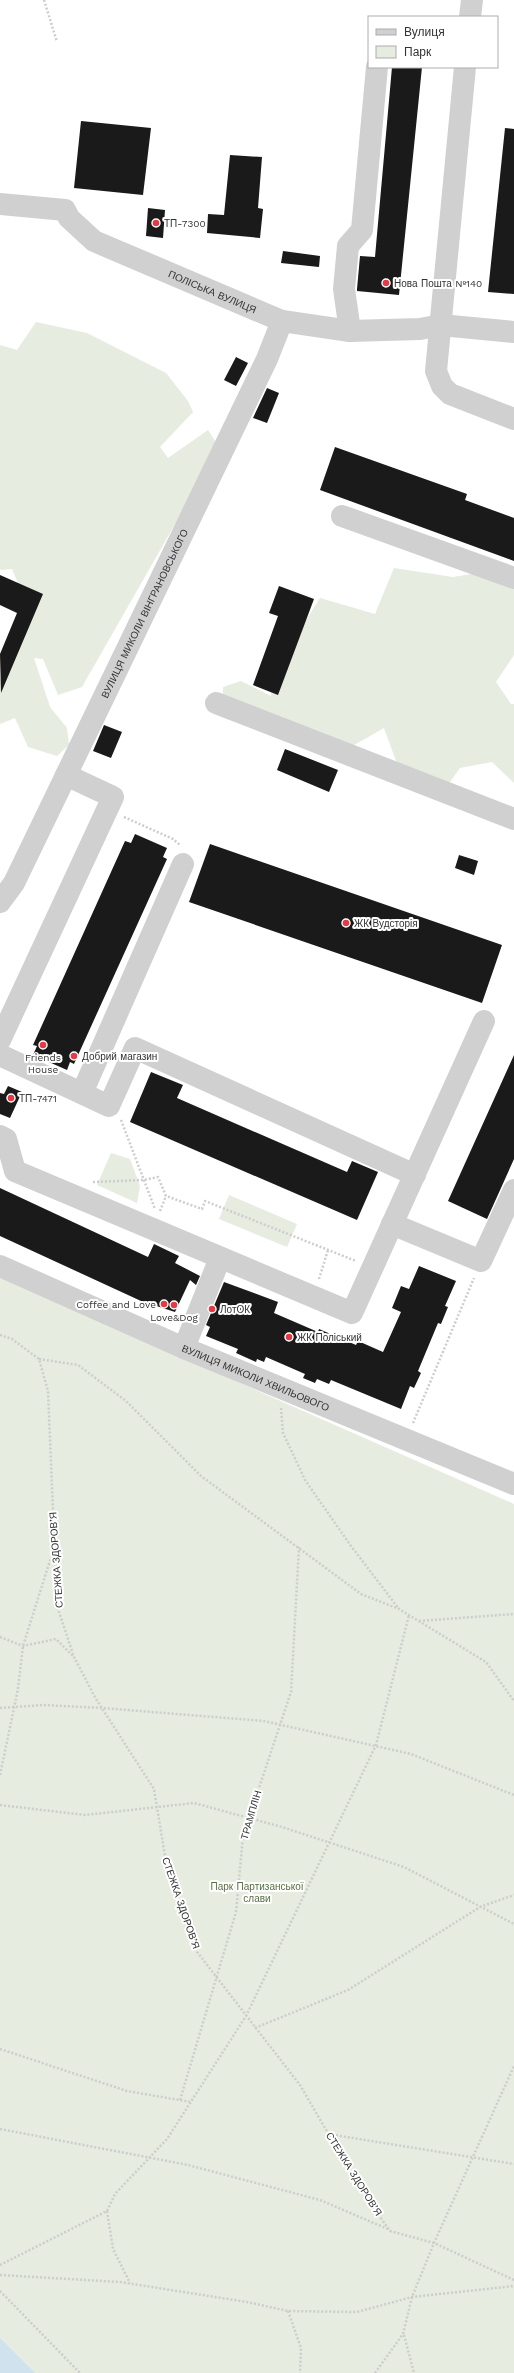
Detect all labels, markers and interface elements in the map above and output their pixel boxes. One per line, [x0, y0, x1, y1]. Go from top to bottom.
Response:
legend [368, 16, 498, 68]
text: Вулиця [404, 25, 445, 39]
text: Парк [404, 45, 432, 59]
marker: ТП-7300 [151, 218, 161, 228]
place label: ТП-7300 [164, 218, 206, 229]
street label: ПОЛІСЬКА ВУЛИЦЯ [167, 268, 258, 315]
marker: Нова Пошта №140 [381, 278, 391, 288]
place label: Нова Пошта №140 [394, 278, 482, 289]
street label: ВУЛИЦЯ МИКОЛИ ВІНГРАНОВСЬКОГО [99, 527, 190, 700]
marker: ЖК Вудсторія [341, 918, 351, 928]
place label: ЖК Вудсторія [354, 918, 418, 929]
marker: Friends House [38, 1040, 48, 1050]
marker: Добрий магазин [69, 1051, 79, 1061]
place label: Добрий магазин [82, 1051, 157, 1062]
place label: Friends House [25, 1052, 61, 1075]
marker: ТП-7471 [6, 1093, 16, 1103]
place label: ТП-7471 [19, 1093, 57, 1104]
place label: Coffee and Love [76, 1299, 156, 1310]
marker: Coffee and Love [159, 1299, 169, 1309]
marker: Love&Dog [169, 1300, 179, 1310]
marker: ЛотОК [207, 1304, 217, 1314]
place label: ЛотОК [220, 1304, 250, 1315]
place label: Love&Dog [150, 1312, 198, 1323]
marker: ЖК Поліський [284, 1332, 294, 1342]
place label: ЖК Поліський [297, 1332, 362, 1343]
street label: ВУЛИЦЯ МИКОЛИ ХВИЛЬОВОГО [180, 1342, 331, 1413]
street label: СТЕЖКА ЗДОРОВ’Я [47, 1512, 65, 1608]
street label: ТРАМПЛІН [239, 1789, 263, 1841]
street label: СТЕЖКА ЗДОРОВ’Я [160, 1856, 202, 1950]
park label: Парк Партизанської слави [210, 1881, 304, 1904]
street label: СТЕЖКА ЗДОРОВ’Я [324, 2130, 384, 2218]

